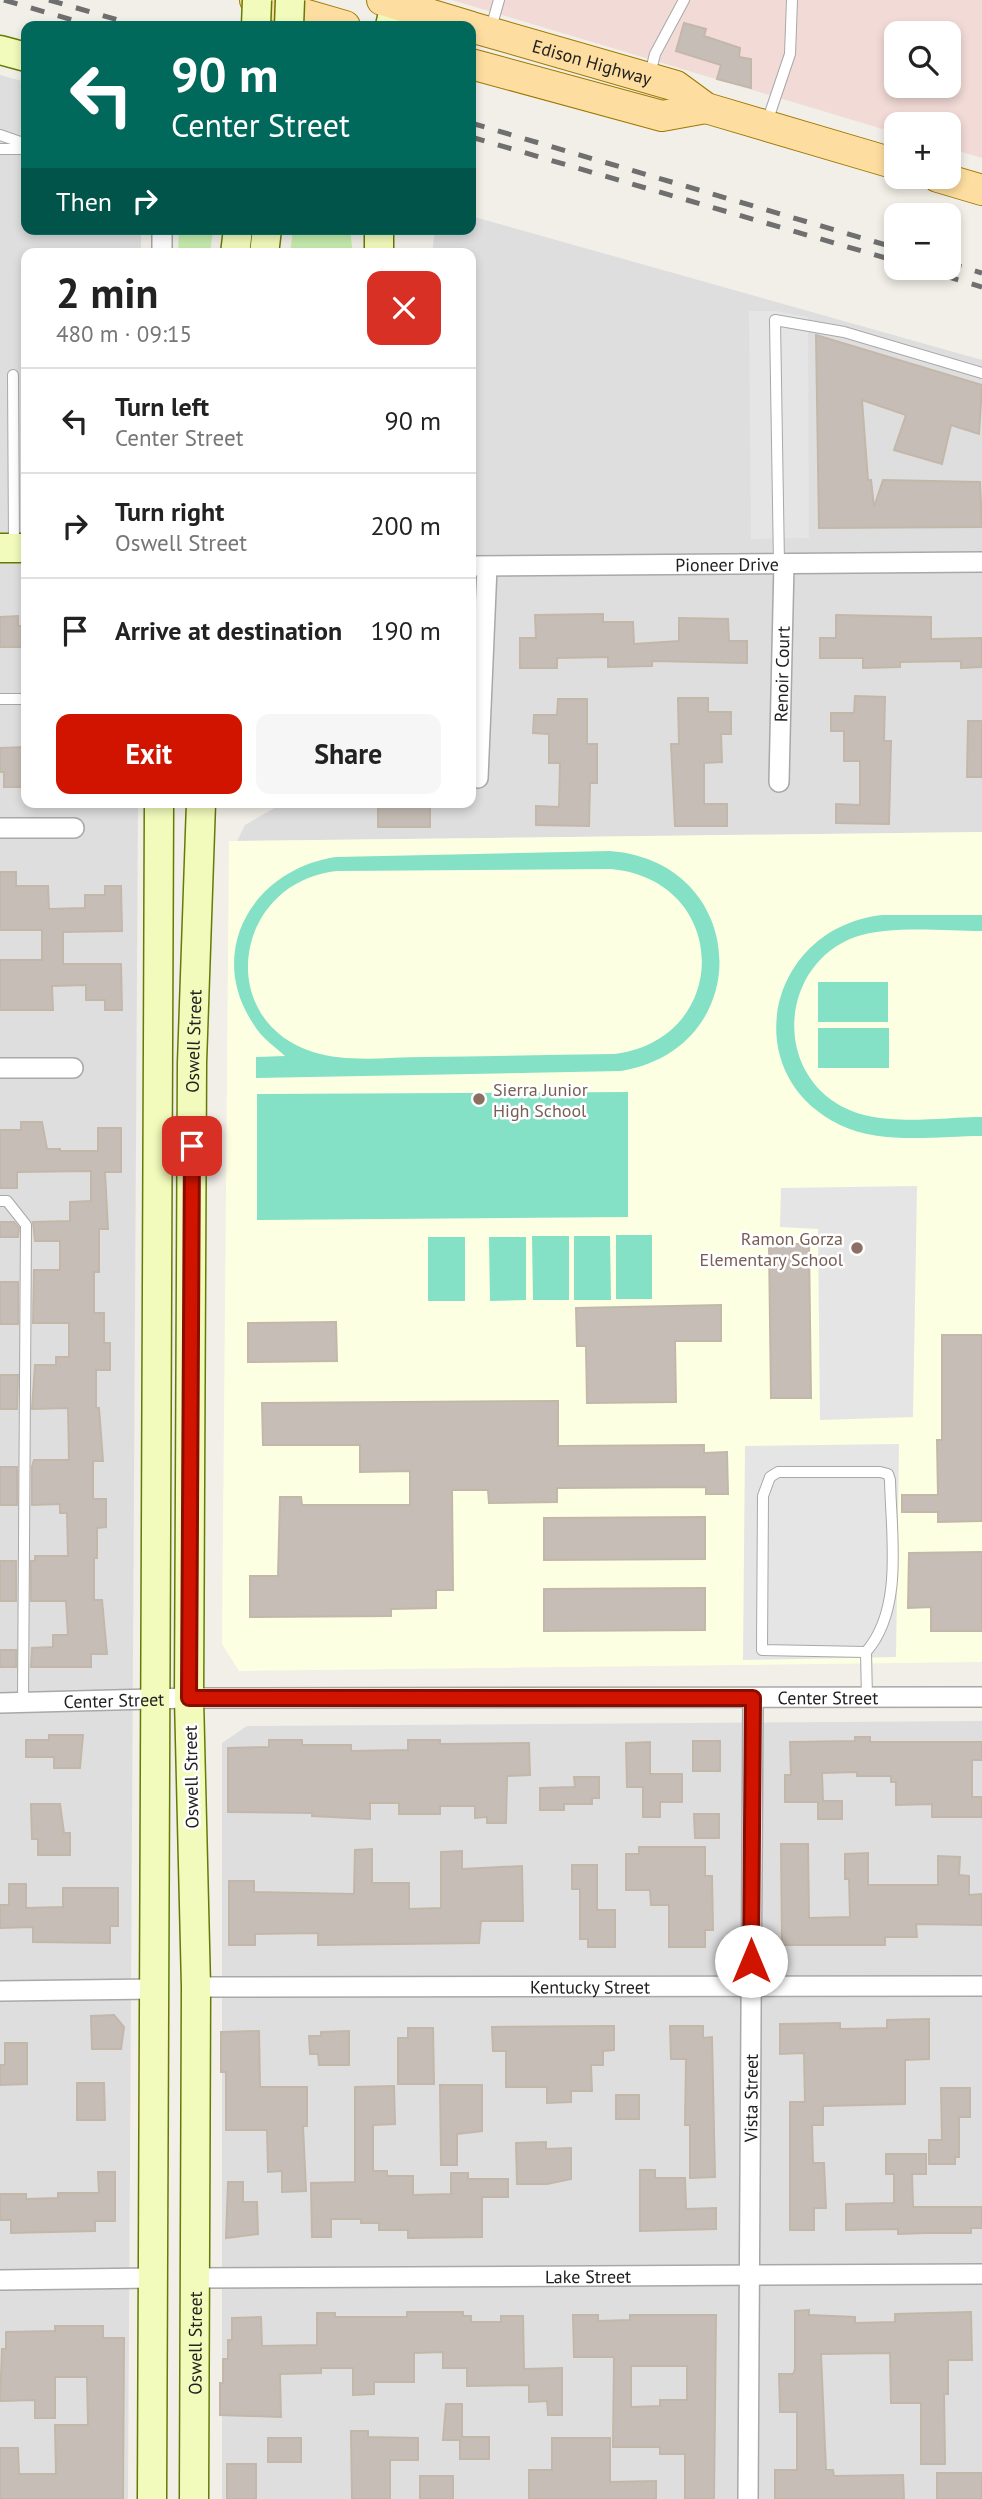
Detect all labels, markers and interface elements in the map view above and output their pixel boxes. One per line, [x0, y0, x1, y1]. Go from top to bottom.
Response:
map controls [884, 21, 961, 280]
button: search [884, 21, 961, 98]
street label: Edison Highway [530, 34, 655, 90]
text: 90 m [171, 42, 278, 106]
icon: left [56, 49, 147, 140]
text: Center Street [171, 104, 350, 146]
button: + [884, 112, 961, 189]
icon: right [126, 182, 164, 220]
text: Then [56, 185, 112, 218]
button: − [884, 203, 961, 280]
text: 2 min [56, 265, 158, 320]
button: close [367, 271, 441, 345]
text: 480 m · 09:15 [56, 319, 192, 348]
text: Turn left [115, 390, 209, 423]
icon: left [56, 402, 94, 440]
text: 90 m [385, 404, 441, 437]
text: Center Street [115, 423, 244, 452]
text: Turn right [115, 495, 224, 528]
icon: right [56, 507, 94, 545]
text: 200 m [370, 509, 441, 542]
text: Oswell Street [115, 528, 247, 557]
street label: Pioneer Drive [675, 552, 779, 576]
icon: arrive [56, 612, 94, 650]
text: Arrive at destination [115, 614, 342, 647]
text: 190 m [370, 614, 441, 647]
street label: Renoir Court [769, 626, 794, 722]
button: Exit [56, 714, 242, 794]
button: Share [256, 714, 441, 794]
street label: Oswell Street [180, 989, 206, 1093]
place label: Sierra Junior High School [493, 1078, 588, 1122]
marker: Sierra Junior High School [471, 1091, 487, 1107]
pin [162, 1116, 222, 1176]
icon: arrive [173, 1127, 211, 1165]
place label: Ramon Gorza Elementary School [700, 1227, 844, 1271]
marker: Ramon Gorza Elementary School [849, 1240, 865, 1256]
street label: Center Street [778, 1686, 878, 1709]
street label: Center Street [63, 1687, 165, 1713]
street label: Oswell Street [179, 1725, 203, 1829]
position arrow [714, 1924, 788, 1998]
street label: Kentucky Street [530, 1975, 650, 1998]
street label: Vista Street [739, 2054, 762, 2143]
street label: Lake Street [545, 2264, 631, 2288]
street label: Oswell Street [183, 2291, 206, 2395]

